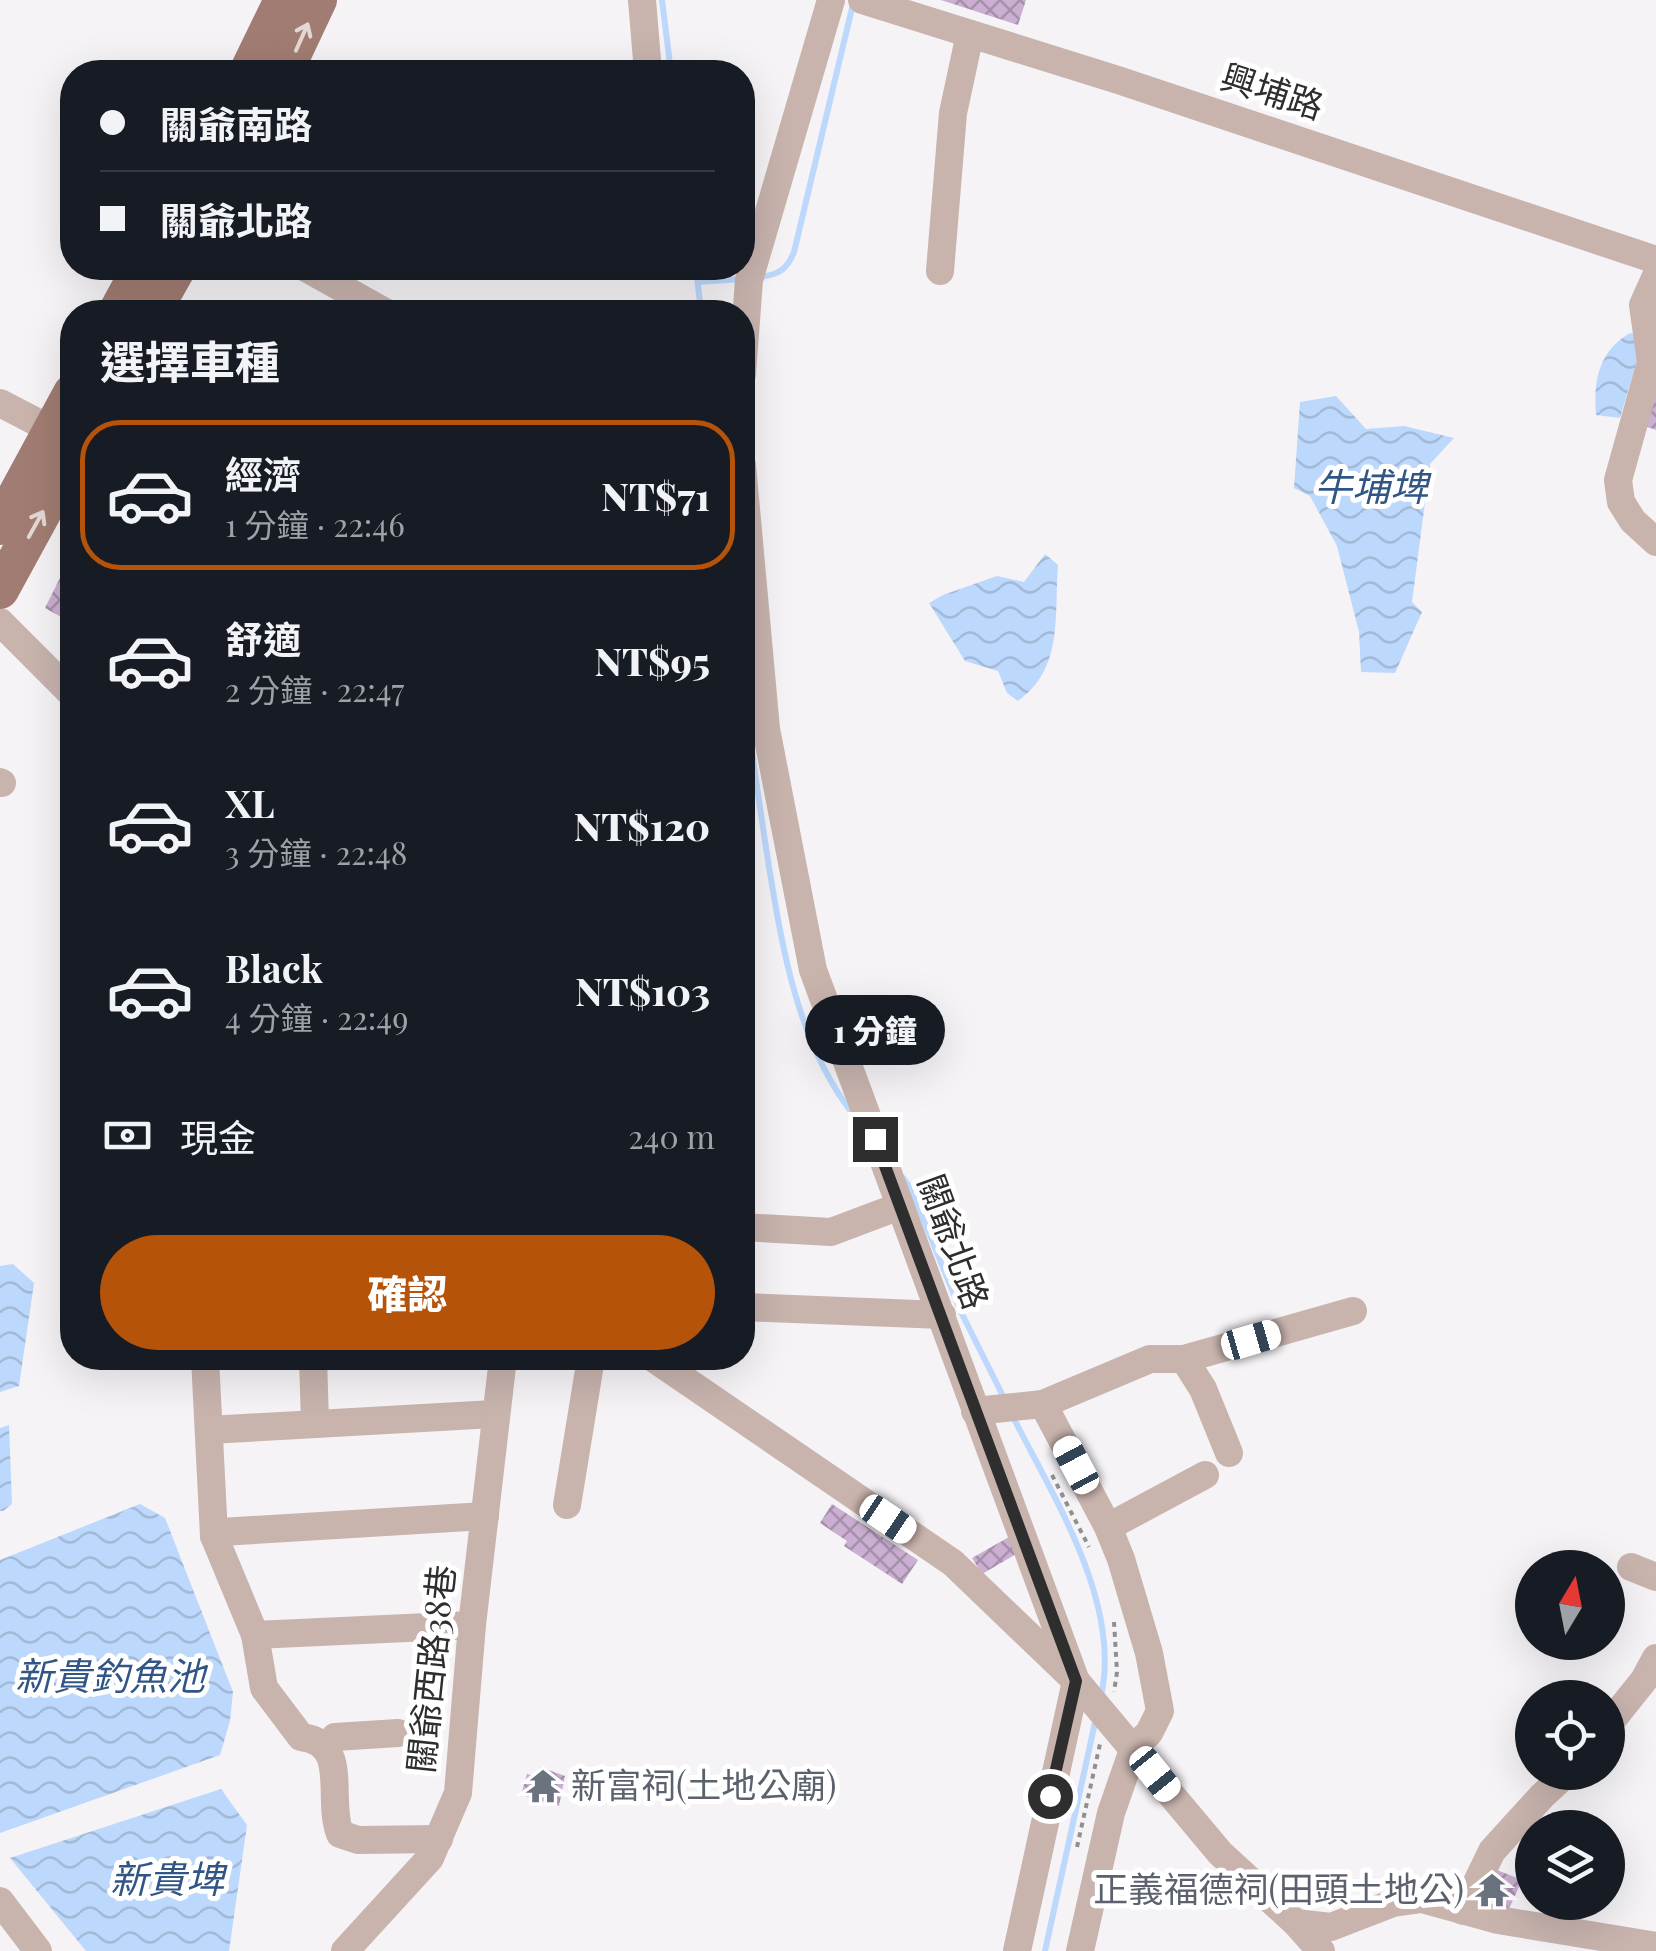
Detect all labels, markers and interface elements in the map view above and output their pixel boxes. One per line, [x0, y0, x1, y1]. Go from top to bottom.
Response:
one-way arrow [294, 22, 312, 53]
street label: 興埔路 [1216, 51, 1330, 128]
text: 關爺南路 [160, 98, 312, 149]
text: 關爺北路 [160, 194, 312, 245]
text: 選擇車種 [100, 330, 280, 390]
text: 經濟 [225, 448, 301, 499]
icon: car [105, 450, 195, 540]
water label: 牛埔埤 [1314, 460, 1432, 511]
text: NT$71 [601, 470, 710, 521]
text: 1 分鐘 · 22:46 [225, 502, 405, 545]
one-way arrow [27, 509, 47, 539]
text: 舒適 [225, 613, 301, 664]
icon: car [105, 615, 195, 705]
text: NT$95 [594, 635, 710, 686]
text: 2 分鐘 · 22:47 [225, 667, 404, 710]
text: XL [225, 777, 274, 828]
icon: car [105, 780, 195, 870]
text: NT$120 [574, 800, 710, 851]
text: 3 分鐘 · 22:48 [225, 830, 407, 873]
text: Black [225, 942, 323, 993]
icon: car [105, 945, 195, 1035]
text: NT$103 [575, 965, 710, 1016]
callout: 1 分鐘 [805, 994, 945, 1064]
text: 4 分鐘 · 22:49 [225, 995, 408, 1038]
text: 1 分鐘 [833, 1008, 917, 1051]
icon: cash [100, 1108, 155, 1163]
text: 現金 [180, 1111, 256, 1162]
text: 240 m [628, 1114, 715, 1157]
route end [853, 1117, 898, 1162]
street label: 關爺北路 [909, 1167, 1001, 1315]
button: 確認 [100, 1235, 715, 1350]
car [1218, 1317, 1284, 1363]
car [1049, 1431, 1103, 1499]
car [855, 1490, 921, 1548]
north arrow [1515, 1550, 1625, 1660]
map controls [1515, 1550, 1625, 1920]
street label: 關爺西路38巷 [395, 1562, 464, 1775]
water label: 新貴釣魚池 [15, 1649, 209, 1700]
button: locate [1515, 1680, 1625, 1790]
car [1124, 1741, 1186, 1807]
place label: 新富祠(土地公廟) [571, 1760, 837, 1807]
temple icon: 新富祠(土地公廟) [524, 1767, 562, 1805]
route start [1028, 1774, 1073, 1819]
button: layers [1515, 1810, 1625, 1920]
water label: 新貴埤 [110, 1852, 228, 1903]
place label: 正義福德祠(田頭土地公) [1093, 1864, 1464, 1911]
temple icon: 正義福德祠(田頭土地公) [1473, 1871, 1511, 1909]

